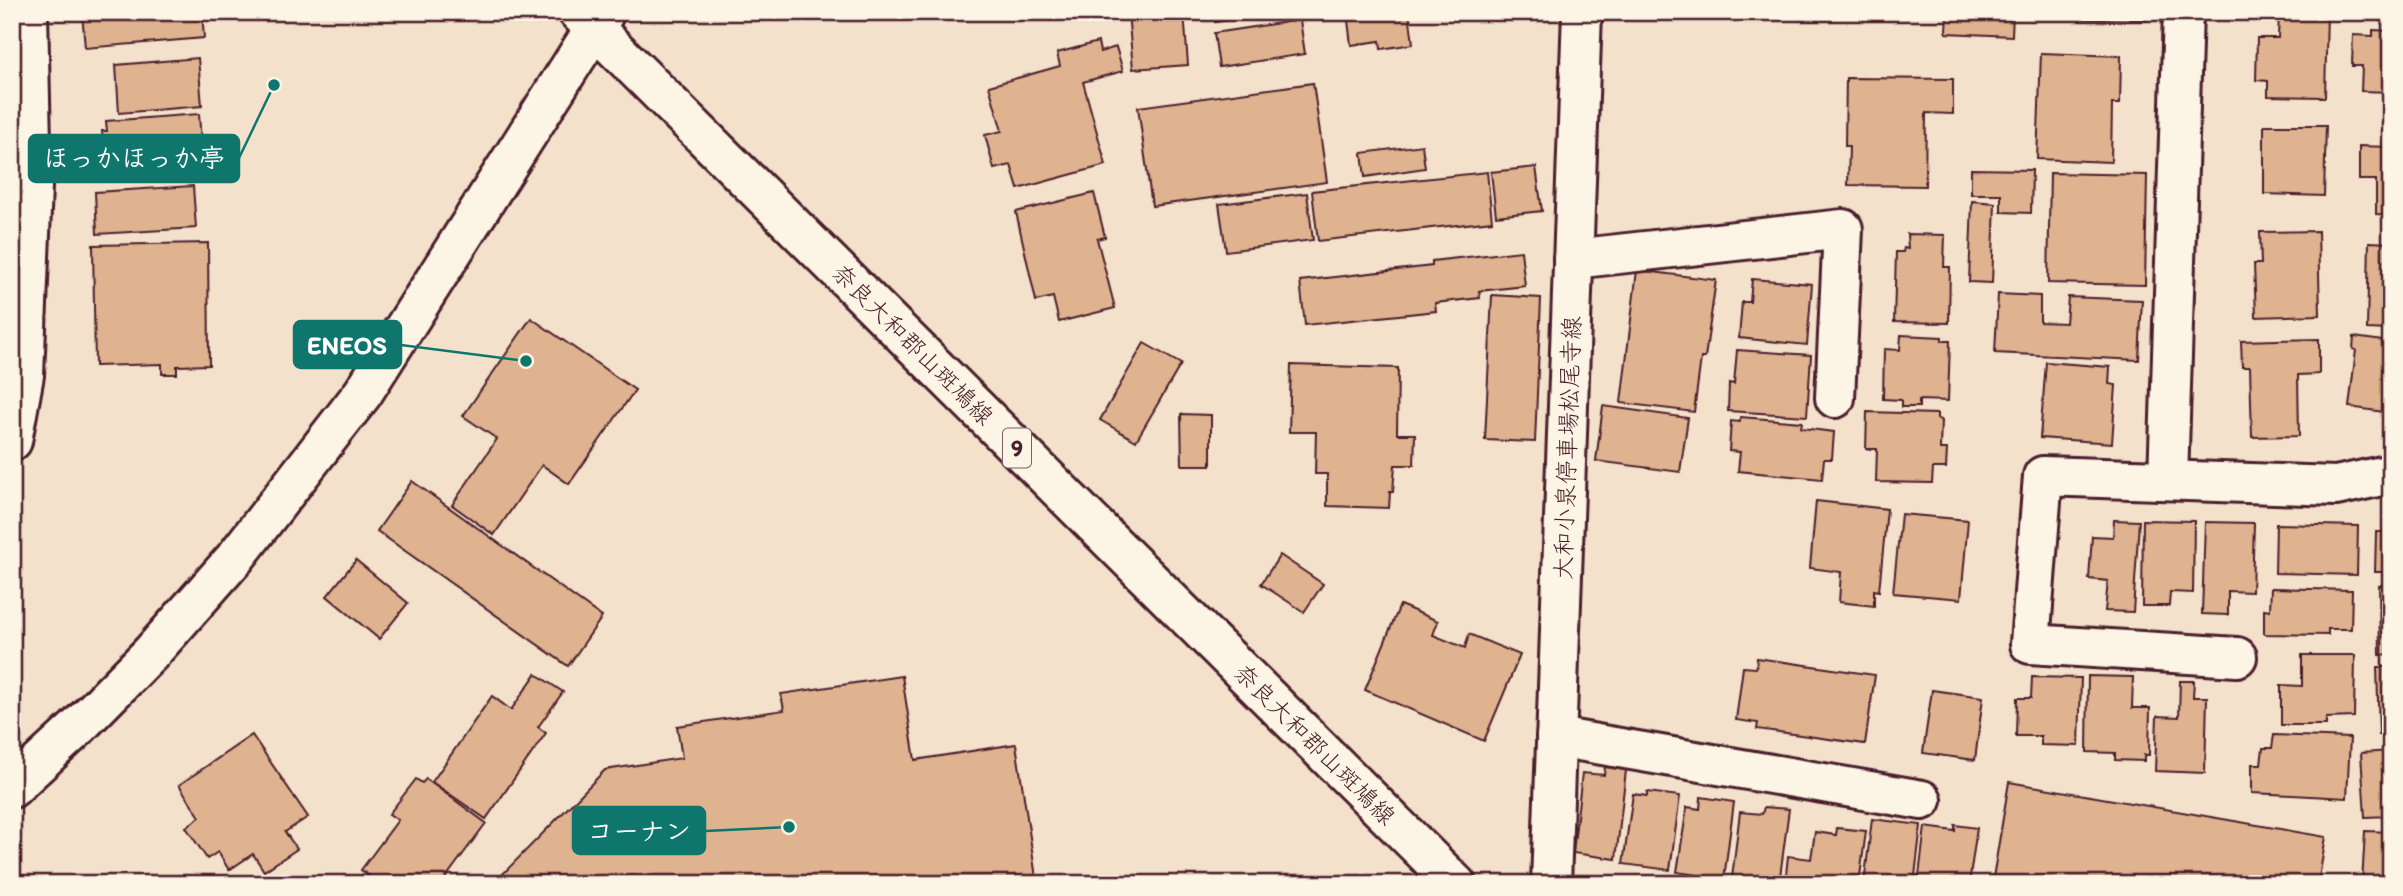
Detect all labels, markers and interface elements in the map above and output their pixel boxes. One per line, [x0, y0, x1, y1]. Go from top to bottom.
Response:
callout: ほっかほっか亭 [29, 135, 239, 182]
text: ほっかほっか亭 [43, 142, 225, 174]
street label: 奈良大和郡山斑鳩線 [826, 257, 1000, 431]
street label: 大和小泉停車場松尾寺線 [1548, 316, 1586, 580]
callout: ENEOS [294, 321, 401, 368]
text: ENEOS [307, 329, 387, 361]
road number: 9 [1003, 428, 1031, 468]
street label: 奈良大和郡山斑鳩線 [1228, 657, 1402, 831]
callout: コーナン [573, 807, 705, 854]
text: コーナン [587, 815, 691, 847]

